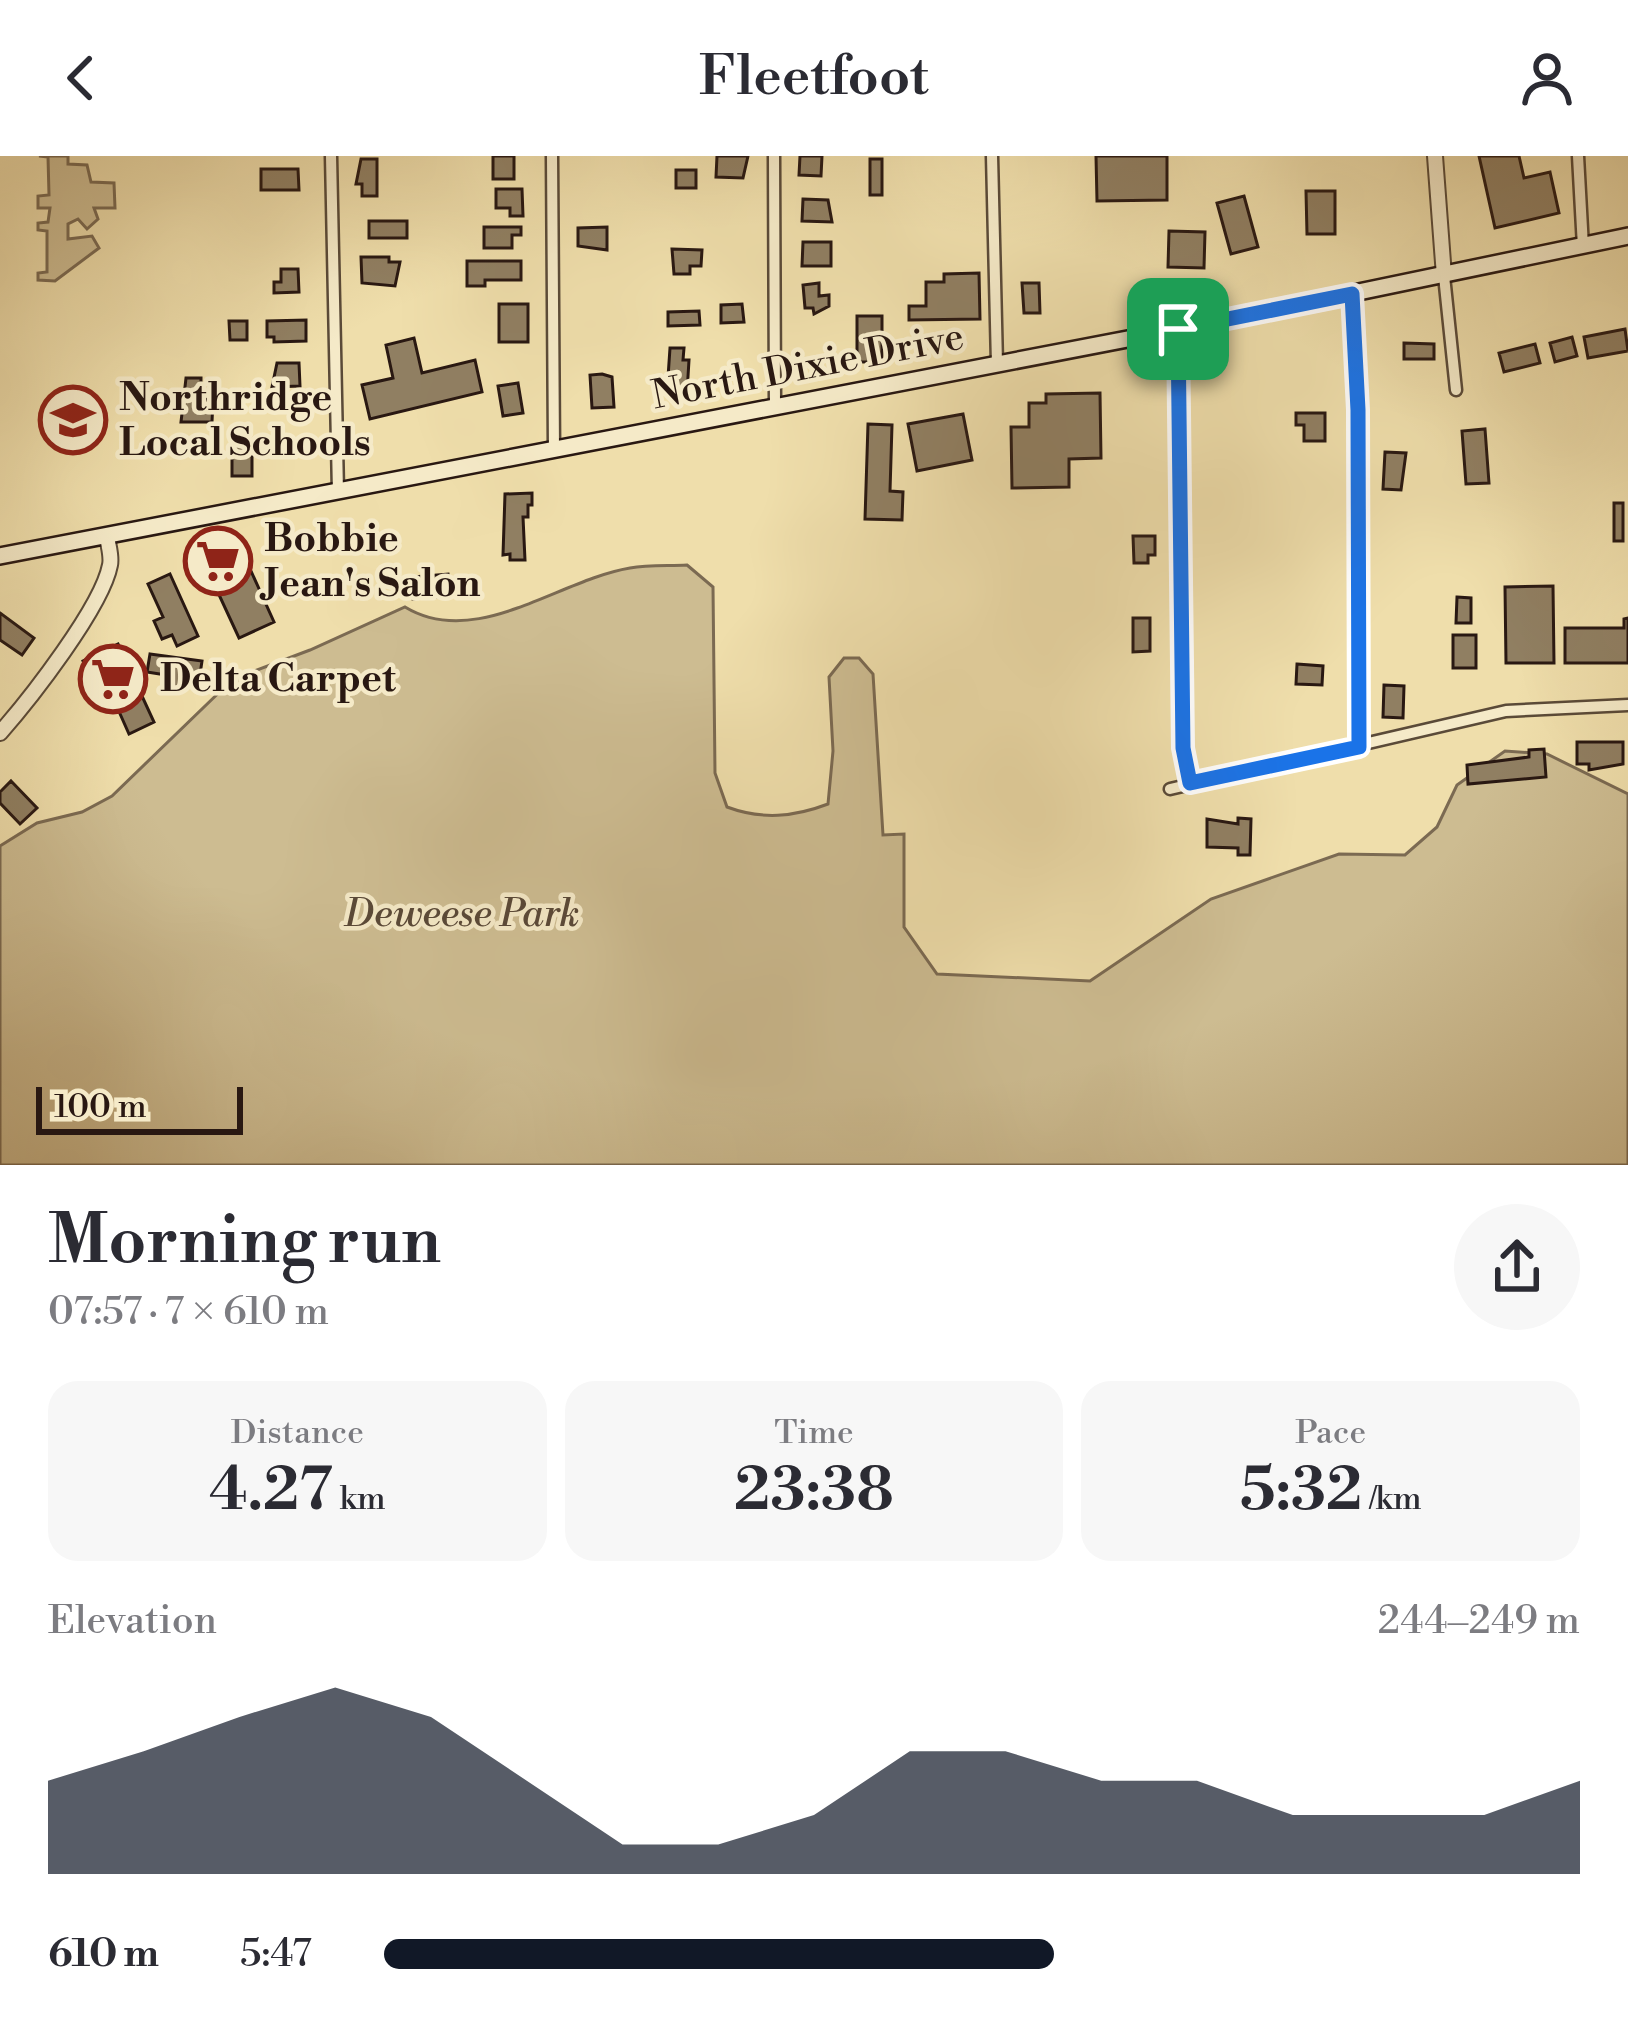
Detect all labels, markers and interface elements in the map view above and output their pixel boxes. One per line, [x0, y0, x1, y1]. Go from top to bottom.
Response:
text: Fleetfoot [699, 44, 929, 112]
icon: back [48, 45, 114, 111]
icon: person [1514, 45, 1580, 111]
pin [1127, 278, 1229, 380]
icon: arrive [1145, 296, 1211, 362]
street label: North Dixie Drive [648, 313, 968, 421]
place label: Northridge Local Schools [119, 374, 371, 468]
school or university icon: Northridge Local Schools [38, 385, 108, 455]
place label: Bobbie Jean's Salon [259, 515, 481, 609]
supermarket icon: Bobbie Jean's Salon [183, 526, 253, 596]
supermarket icon: Delta Carpet [78, 644, 148, 714]
place label: Delta Carpet [160, 655, 397, 704]
park label: Deweese Park [343, 890, 580, 939]
scale bar [36, 1081, 243, 1134]
text: 100 m [54, 1087, 147, 1128]
text: Morning run [48, 1201, 441, 1284]
button: share [1454, 1204, 1580, 1330]
text: 07:57 · 7 × 610 m [48, 1288, 329, 1337]
text: Distance [231, 1413, 364, 1454]
text: Time [774, 1413, 854, 1454]
text: Pace [1295, 1413, 1366, 1454]
text: 4.27 [209, 1454, 333, 1529]
text: 23:38 [734, 1454, 894, 1529]
text: 5:32 [1240, 1454, 1362, 1529]
text: km [333, 1479, 386, 1520]
text: /km [1362, 1479, 1422, 1520]
text: Elevation [48, 1597, 217, 1646]
text: 244–249 m [1378, 1597, 1580, 1646]
text: 610 m [48, 1930, 159, 1979]
text: 5:47 [240, 1930, 312, 1979]

